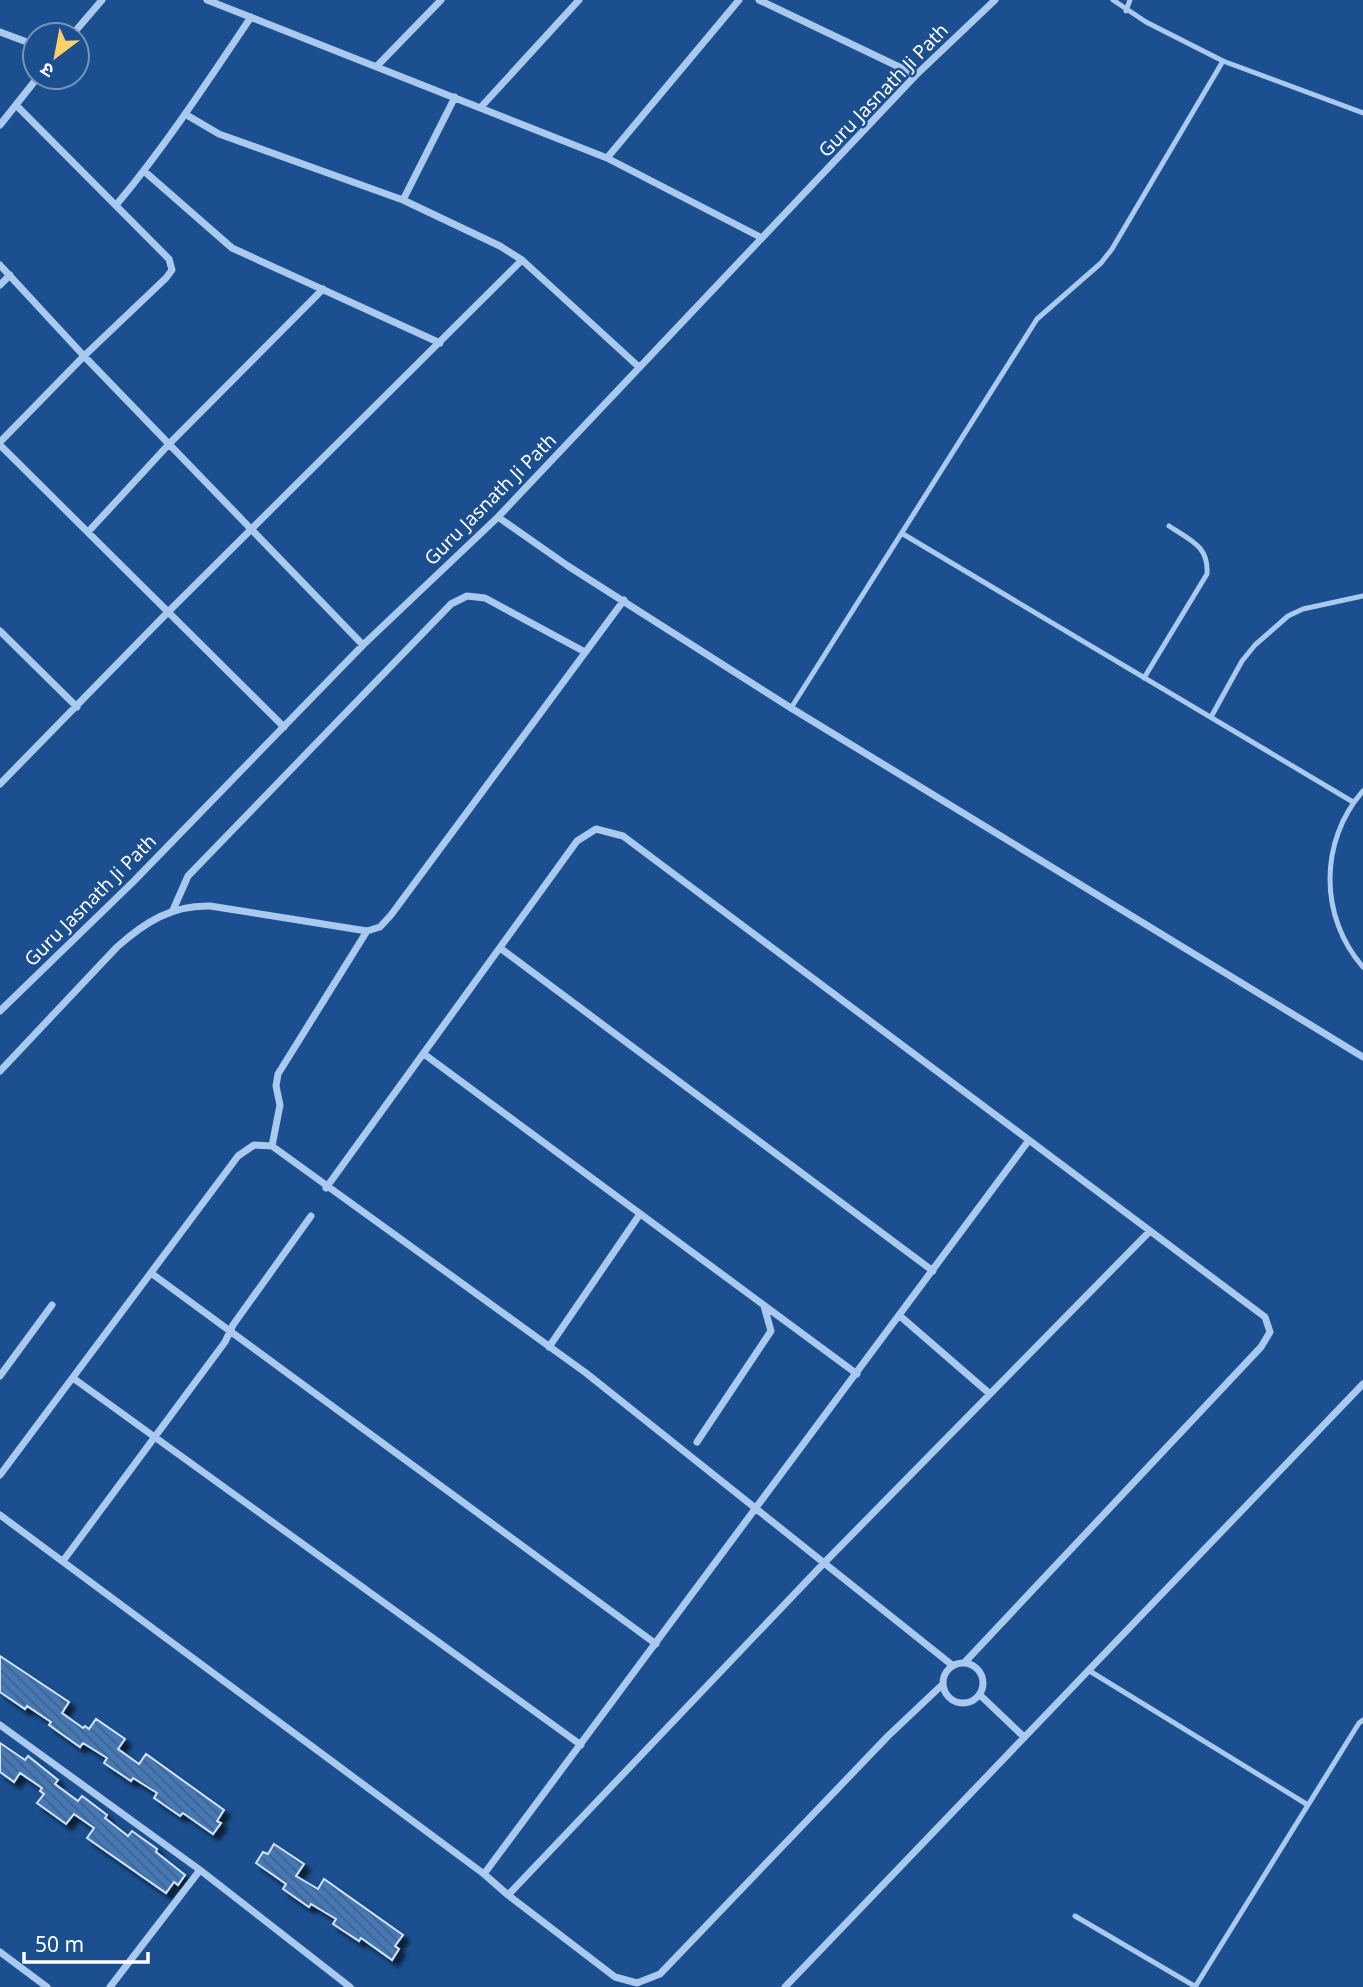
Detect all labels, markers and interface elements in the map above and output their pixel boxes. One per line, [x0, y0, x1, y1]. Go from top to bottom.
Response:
street label: Guru Jasnath Ji Path [812, 17, 954, 163]
north arrow [21, 21, 91, 91]
text: उ [35, 56, 59, 84]
street label: Guru Jasnath Ji Path [418, 427, 562, 571]
street label: Guru Jasnath Ji Path [18, 828, 162, 972]
scale bar [24, 1920, 149, 1964]
text: 50 m [35, 1930, 84, 1958]

